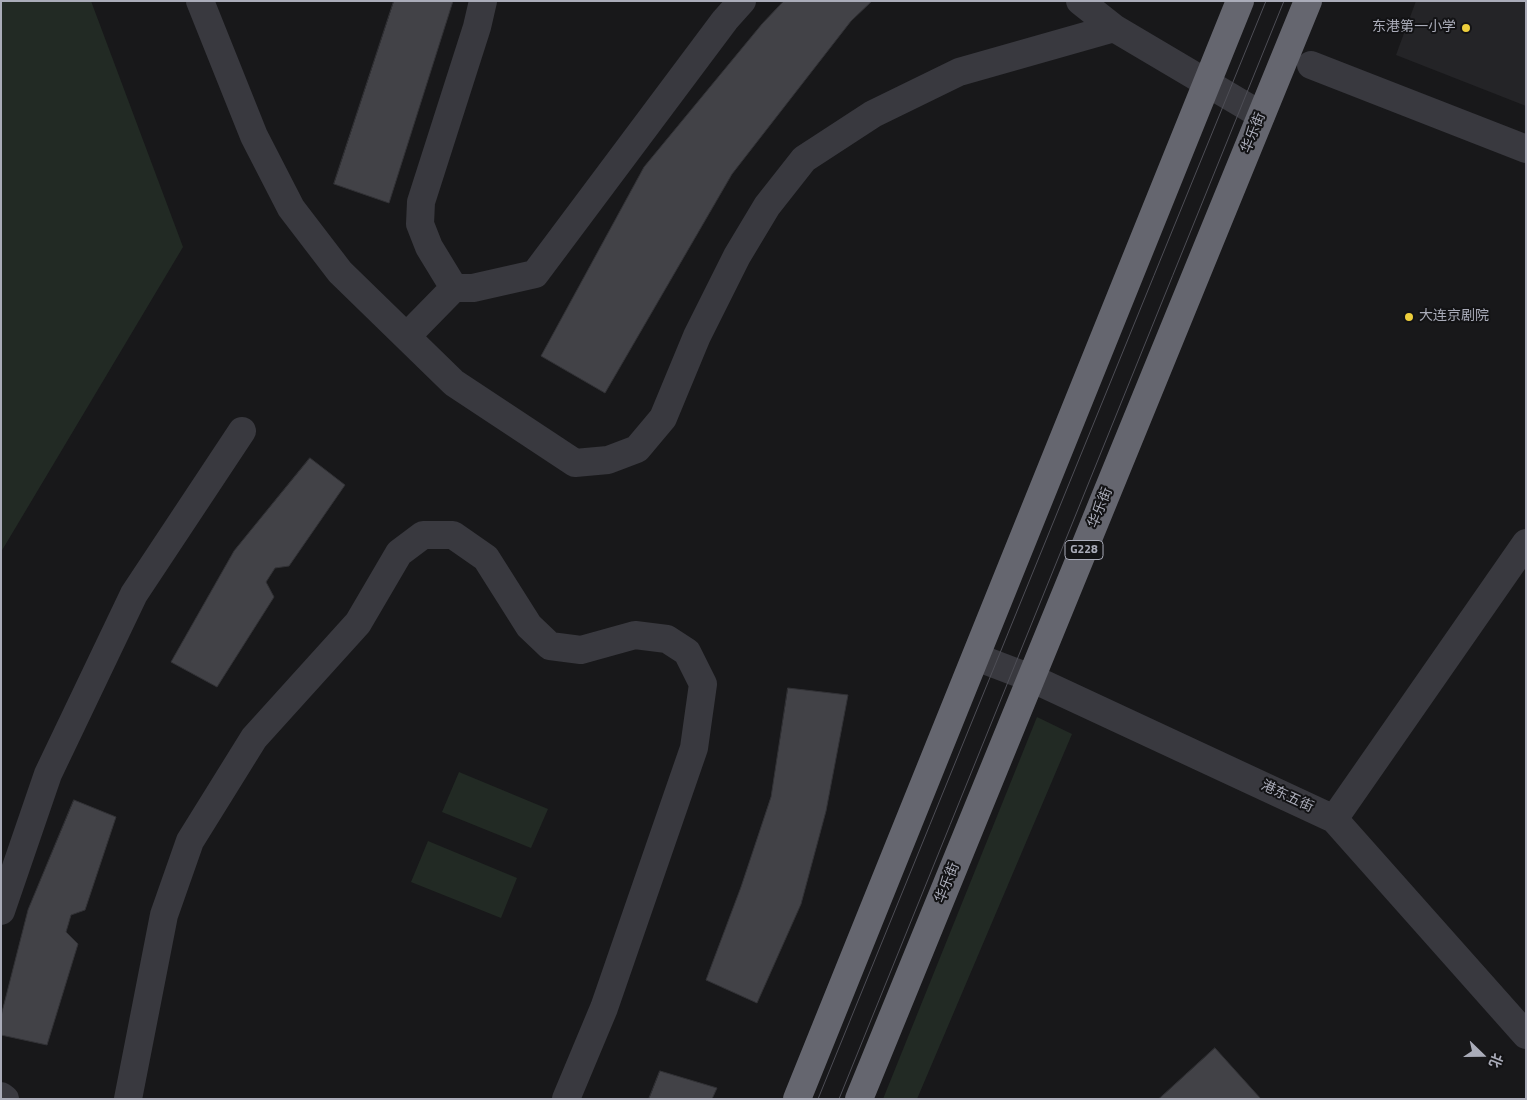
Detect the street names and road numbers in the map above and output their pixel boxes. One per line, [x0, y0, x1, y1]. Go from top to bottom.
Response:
street label: 华乐街 [1238, 110, 1270, 156]
street label: 华乐街 [1085, 485, 1117, 531]
road number: G228 [1065, 540, 1103, 560]
street label: 港东五街 [1258, 778, 1316, 816]
street label: 华乐街 [932, 860, 964, 906]

